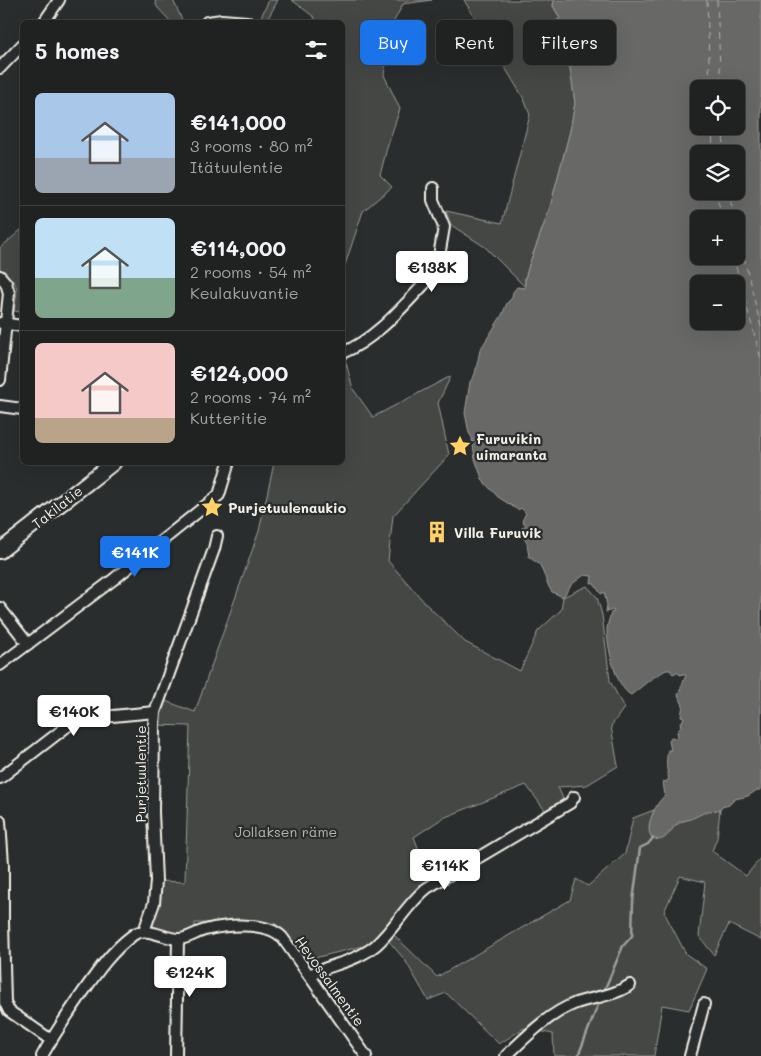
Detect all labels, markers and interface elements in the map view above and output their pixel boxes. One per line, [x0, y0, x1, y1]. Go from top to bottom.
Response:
chip: Buy [360, 20, 426, 65]
chip: Rent [436, 20, 513, 65]
chip: Filters [523, 20, 616, 65]
icon: filters [302, 36, 330, 64]
text: 5 homes [35, 37, 120, 64]
map controls [690, 80, 745, 330]
button: locate [690, 80, 745, 135]
text: €141,000 [190, 108, 286, 135]
icon: home [75, 113, 135, 173]
text: 3 rooms · 80 m² [190, 135, 313, 156]
button: layers [690, 145, 745, 200]
text: Itätuulentie [190, 156, 283, 177]
button: + [690, 210, 745, 265]
text: €114,000 [190, 234, 286, 261]
icon: home [75, 238, 135, 298]
pin: €138K [397, 250, 467, 293]
text: €138K [407, 256, 457, 277]
text: 2 rooms · 54 m² [190, 261, 311, 282]
button: − [690, 275, 745, 330]
text: Keulakuvantie [190, 282, 299, 303]
text: €124,000 [190, 359, 288, 386]
icon: home [75, 363, 135, 423]
text: 2 rooms · 74 m² [190, 386, 311, 407]
text: Kutteritie [190, 407, 267, 428]
place label: Furuvikin uimaranta [476, 429, 548, 464]
place icon: Furuvikin uimaranta [447, 433, 473, 459]
street label: Takilatie [28, 481, 86, 533]
place icon: Purjetuulenaukio [199, 494, 225, 520]
place label: Purjetuulenaukio [228, 498, 347, 517]
building icon: Villa Furuvik [424, 519, 450, 545]
place label: Villa Furuvik [454, 523, 541, 542]
pin: €141K [100, 536, 170, 578]
text: €141K [111, 541, 159, 562]
pin: €140K [39, 694, 109, 737]
text: €140K [48, 700, 100, 721]
street label: Purjetuulentie [131, 725, 150, 823]
park label: Jollaksen räme [235, 822, 337, 841]
pin: €114K [410, 848, 480, 891]
text: €114K [421, 854, 469, 875]
street label: Hevossalmentie [291, 932, 369, 1030]
pin: €124K [155, 956, 225, 998]
text: €124K [165, 961, 215, 982]

